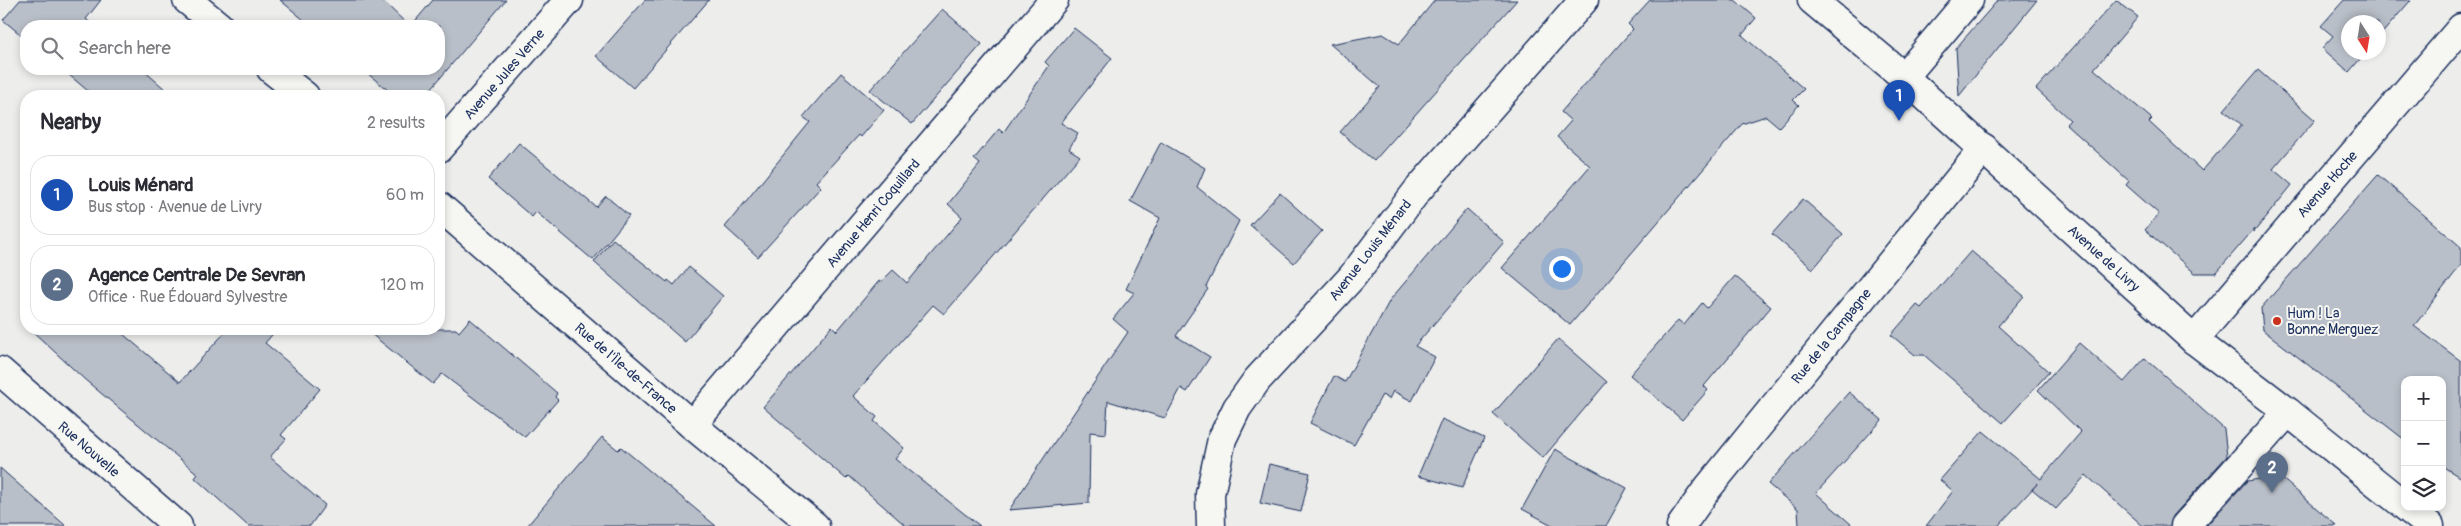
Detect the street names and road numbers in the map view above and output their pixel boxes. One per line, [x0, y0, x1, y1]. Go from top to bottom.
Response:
street label: Avenue Jules Verne [460, 25, 548, 123]
street label: Avenue Hoche [2294, 147, 2361, 221]
street label: Avenue Henri Coquillard [823, 155, 924, 271]
street label: Avenue Louis Ménard [1326, 196, 1415, 304]
street label: Avenue de Livry [2064, 222, 2143, 295]
street label: Rue de la Campagne [1788, 285, 1875, 387]
street label: Rue de l'Île-de-France [571, 319, 680, 417]
street label: Rue Nouvelle [54, 418, 123, 481]

